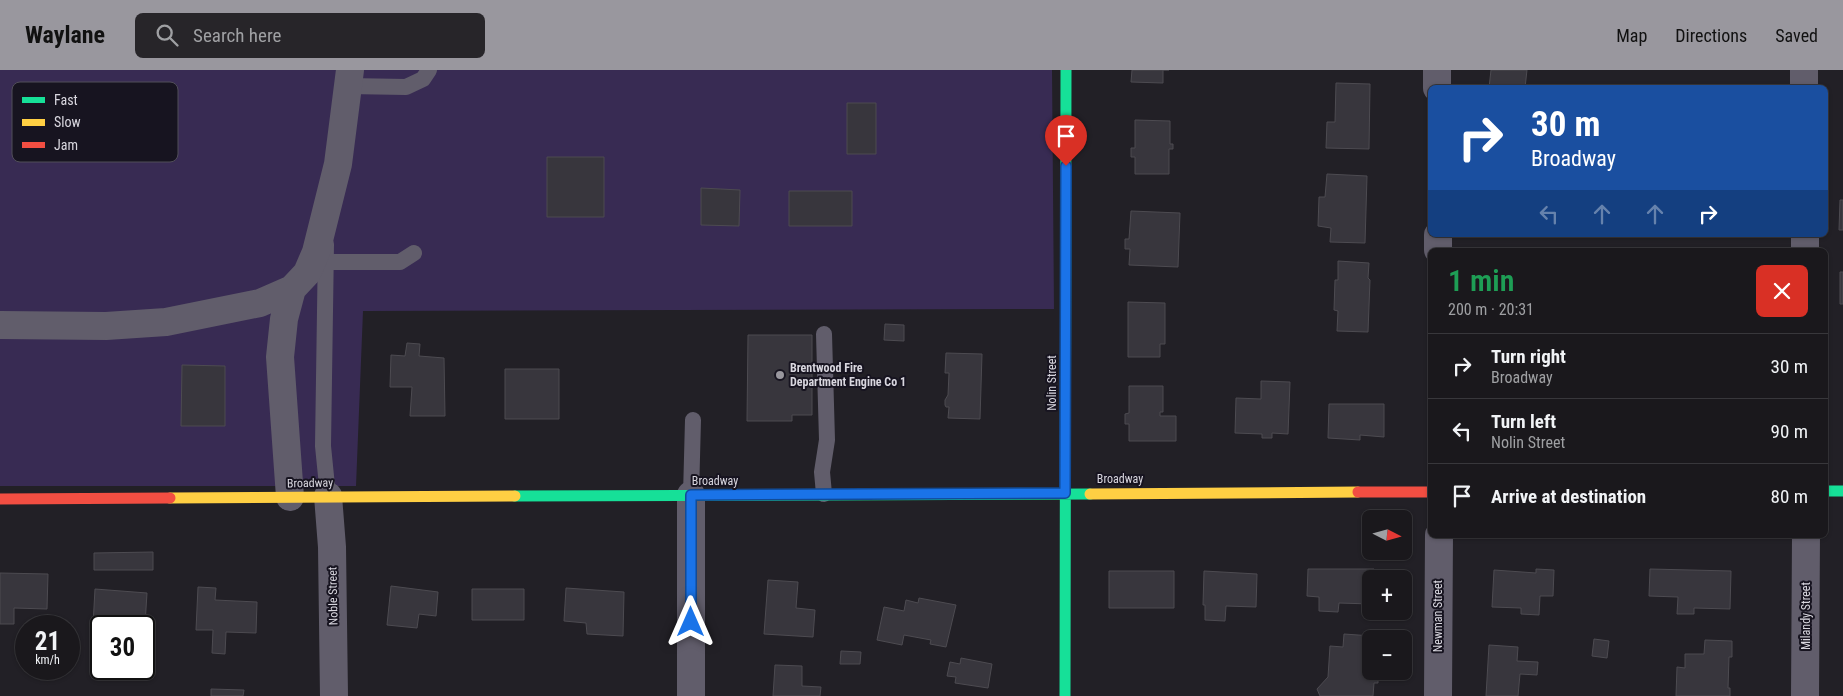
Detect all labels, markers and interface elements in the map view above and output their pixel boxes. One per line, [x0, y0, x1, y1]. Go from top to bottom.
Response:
search box [135, 13, 485, 58]
text: Waylane [25, 21, 105, 49]
icon: search [153, 21, 181, 49]
text: Search here [193, 24, 281, 47]
text: Map [1616, 25, 1647, 46]
text: Directions [1675, 25, 1747, 46]
text: Saved [1775, 25, 1818, 46]
legend [12, 82, 178, 162]
text: Fast [54, 92, 78, 108]
text: 30 m [1531, 104, 1600, 145]
icon: right [1448, 105, 1513, 170]
text: Slow [54, 114, 81, 130]
pin [1045, 115, 1087, 166]
icon: arrive [1052, 122, 1080, 150]
text: Jam [54, 137, 78, 153]
text: Broadway [1531, 146, 1616, 171]
icon: left [1535, 200, 1563, 228]
icon: ahead [1588, 200, 1616, 228]
icon: ahead [1641, 200, 1669, 228]
icon: right [1694, 200, 1722, 228]
text: 1 min [1448, 263, 1514, 298]
button: close [1756, 265, 1808, 317]
text: 200 m · 20:31 [1448, 300, 1534, 319]
text: Turn right [1491, 345, 1566, 368]
icon: right [1448, 352, 1476, 380]
street label: Nolin Street [1045, 355, 1059, 411]
text: 30 m [1771, 355, 1808, 378]
place label: Brentwood Fire Department Engine Co 1 [790, 361, 906, 389]
text: Broadway [1491, 368, 1553, 387]
marker: Brentwood Fire Department Engine Co 1 [774, 369, 786, 381]
text: Turn left [1491, 410, 1556, 433]
icon: left [1448, 417, 1476, 445]
text: 90 m [1771, 420, 1808, 443]
text: Nolin Street [1491, 433, 1565, 452]
street label: Broadway [1097, 472, 1143, 486]
street label: Broadway [692, 474, 738, 488]
street label: Broadway [287, 476, 333, 490]
icon: arrive [1448, 482, 1476, 510]
text: Arrive at destination [1491, 485, 1646, 508]
text: 80 m [1771, 485, 1808, 508]
north arrow [1362, 510, 1412, 560]
map controls [1362, 510, 1412, 680]
street label: Noble Street [325, 566, 341, 625]
button: + [1362, 570, 1412, 620]
street label: Newman Street [1431, 579, 1445, 652]
street label: Milandy Street [1799, 582, 1813, 650]
position arrow [664, 595, 716, 647]
speed limit sign: 30 [90, 615, 155, 680]
text: 21 [35, 627, 60, 656]
button: − [1362, 630, 1412, 680]
text: km/h [35, 653, 60, 667]

